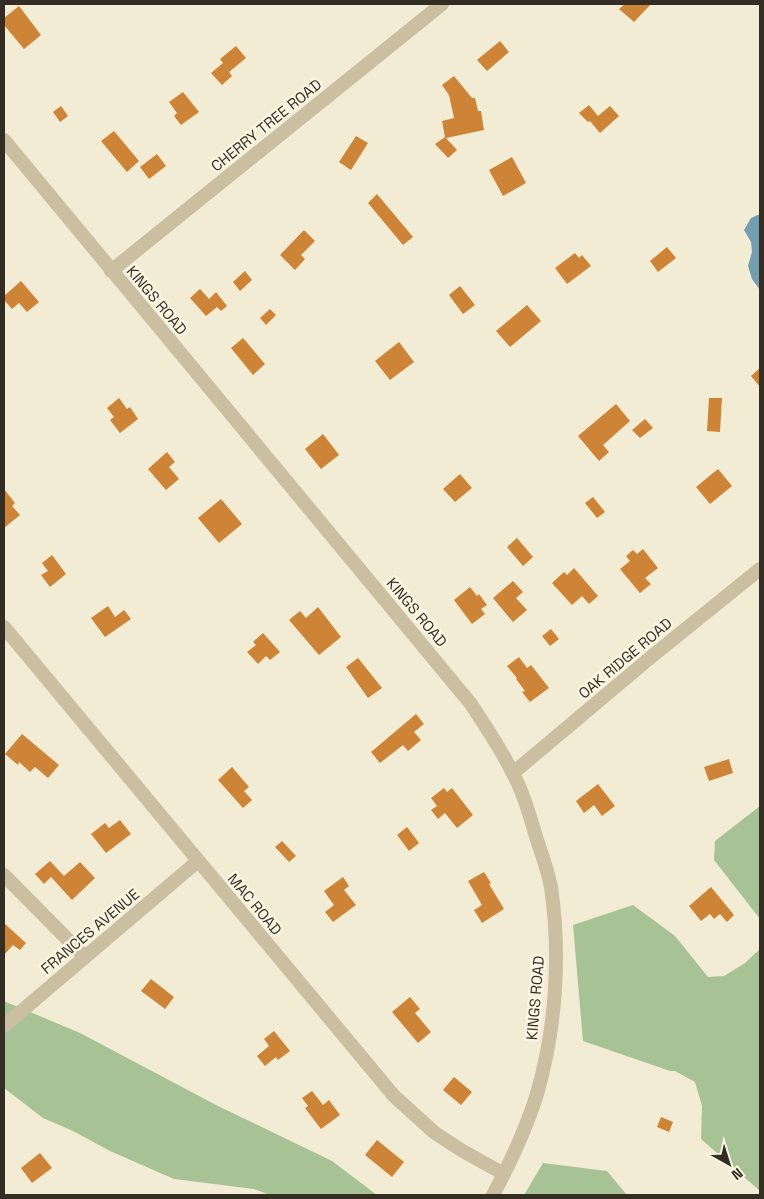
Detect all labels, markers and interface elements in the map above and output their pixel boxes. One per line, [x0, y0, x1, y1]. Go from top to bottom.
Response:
street label: CHERRY TREE ROAD [207, 75, 325, 175]
street label: KINGS ROAD [123, 262, 191, 338]
street label: KINGS ROAD [383, 574, 451, 650]
street label: OAK RIDGE ROAD [574, 613, 676, 703]
street label: MAC ROAD [224, 869, 286, 939]
street label: FRANCES AVENUE [37, 884, 143, 978]
street label: KINGS ROAD [522, 955, 548, 1041]
north arrow [704, 1139, 754, 1189]
text: N [728, 1164, 746, 1184]

